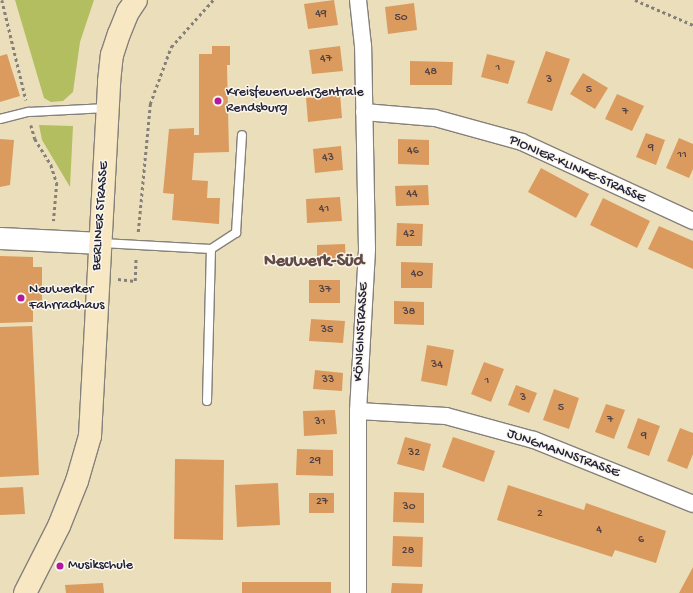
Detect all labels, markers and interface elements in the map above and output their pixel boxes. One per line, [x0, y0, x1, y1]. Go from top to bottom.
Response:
house number: 49 [315, 8, 327, 22]
house number: 50 [394, 12, 408, 26]
house number: 47 [320, 53, 332, 67]
house number: 1 [496, 62, 500, 76]
house number: 48 [425, 66, 437, 80]
house number: 3 [546, 74, 552, 88]
house number: 5 [586, 84, 592, 98]
place label: Kreisfeuerwehrzentrale Rendsburg [226, 85, 364, 118]
marker: Kreisfeuerwehrzentrale Rendsburg [213, 96, 223, 106]
house number: 7 [622, 106, 628, 120]
street label: PIONIER-KLINKE-STRASSE [506, 132, 648, 208]
house number: 9 [648, 142, 654, 156]
house number: 46 [407, 145, 419, 159]
house number: 11 [677, 149, 687, 163]
house number: 43 [322, 152, 334, 166]
street label: BERLINER STRASSE [89, 161, 113, 271]
house number: 44 [406, 188, 418, 202]
house number: 41 [319, 203, 329, 217]
house number: 42 [403, 228, 415, 242]
district label: Neuwerk-Süd [264, 251, 364, 273]
house number: 40 [411, 268, 423, 282]
place label: Neuwerker Fahrradhaus [29, 282, 104, 314]
street label: KÖNIGINSTRASSE [351, 282, 373, 382]
house number: 37 [319, 284, 331, 298]
marker: Neuwerker Fahrradhaus [16, 293, 26, 303]
house number: 38 [403, 306, 415, 320]
house number: 35 [321, 324, 333, 338]
house number: 34 [431, 359, 443, 373]
house number: 33 [322, 374, 334, 388]
house number: 1 [485, 375, 489, 389]
house number: 3 [520, 392, 526, 406]
house number: 5 [558, 402, 564, 416]
house number: 7 [607, 414, 613, 428]
house number: 31 [314, 416, 326, 430]
street label: JUNGMANNSTRASSE [504, 426, 622, 482]
house number: 9 [641, 430, 647, 444]
house number: 32 [408, 447, 420, 461]
house number: 29 [309, 455, 321, 469]
house number: 27 [316, 496, 328, 510]
house number: 30 [402, 501, 416, 515]
house number: 2 [537, 508, 543, 522]
house number: 4 [596, 524, 602, 538]
house number: 6 [638, 534, 644, 548]
house number: 28 [402, 545, 414, 559]
place label: Musikschule [68, 558, 133, 574]
marker: Musikschule [55, 561, 65, 571]

